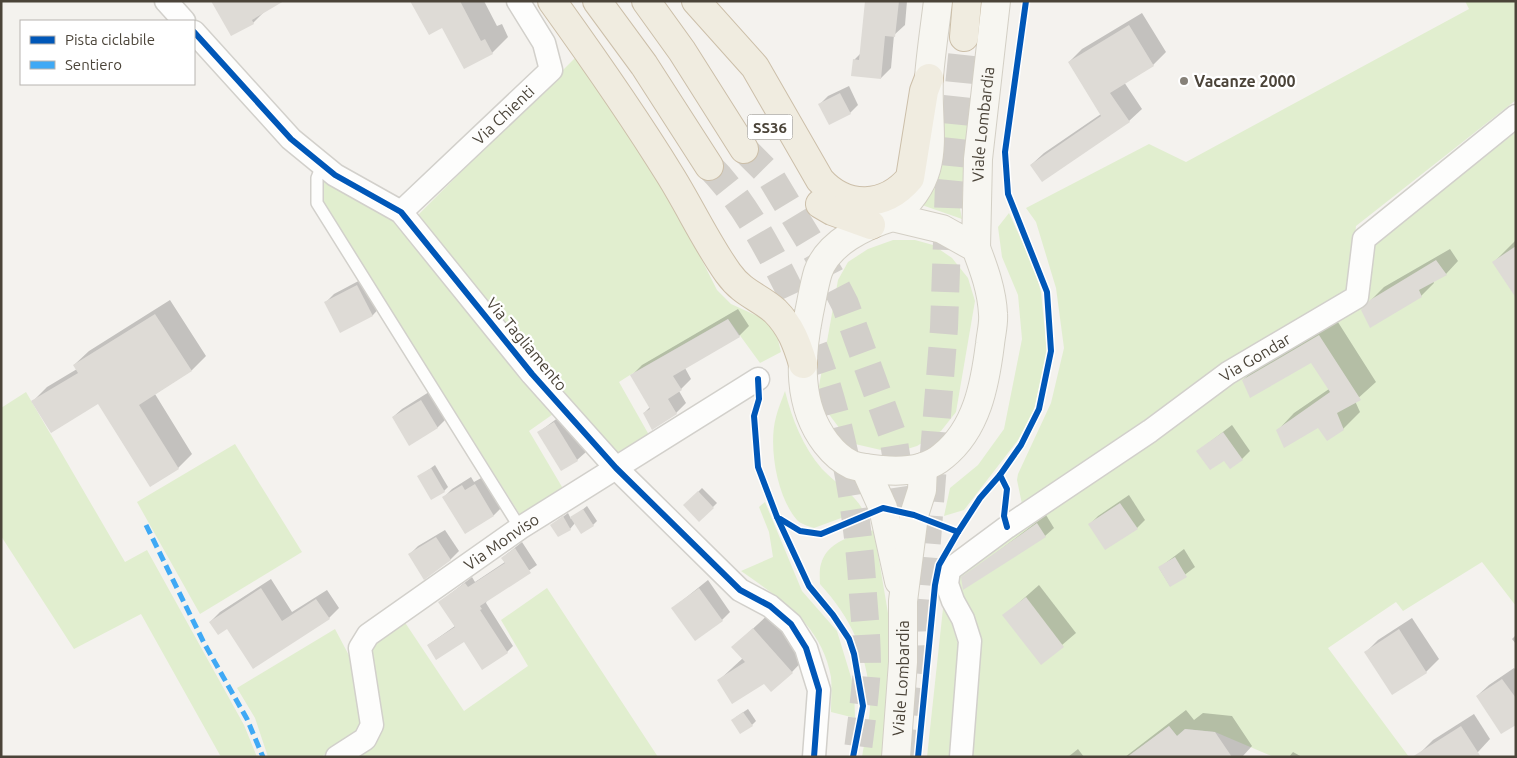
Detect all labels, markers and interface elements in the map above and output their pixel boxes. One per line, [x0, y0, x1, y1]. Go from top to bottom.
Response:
legend [20, 20, 195, 85]
text: Pista ciclabile [65, 31, 155, 48]
text: Sentiero [65, 56, 122, 73]
street label: Viale Lombardia [968, 66, 997, 182]
place label: Vacanze 2000 [1194, 72, 1296, 90]
marker: Vacanze 2000 [1178, 75, 1190, 87]
street label: Via Chienti [469, 82, 538, 148]
road number: SS36 [748, 114, 792, 140]
street label: Via Tagliamento [483, 294, 571, 394]
street label: Via Gondar [1216, 329, 1294, 385]
street label: Via Monviso [460, 510, 542, 574]
street label: Viale Lombardia [889, 620, 912, 737]

